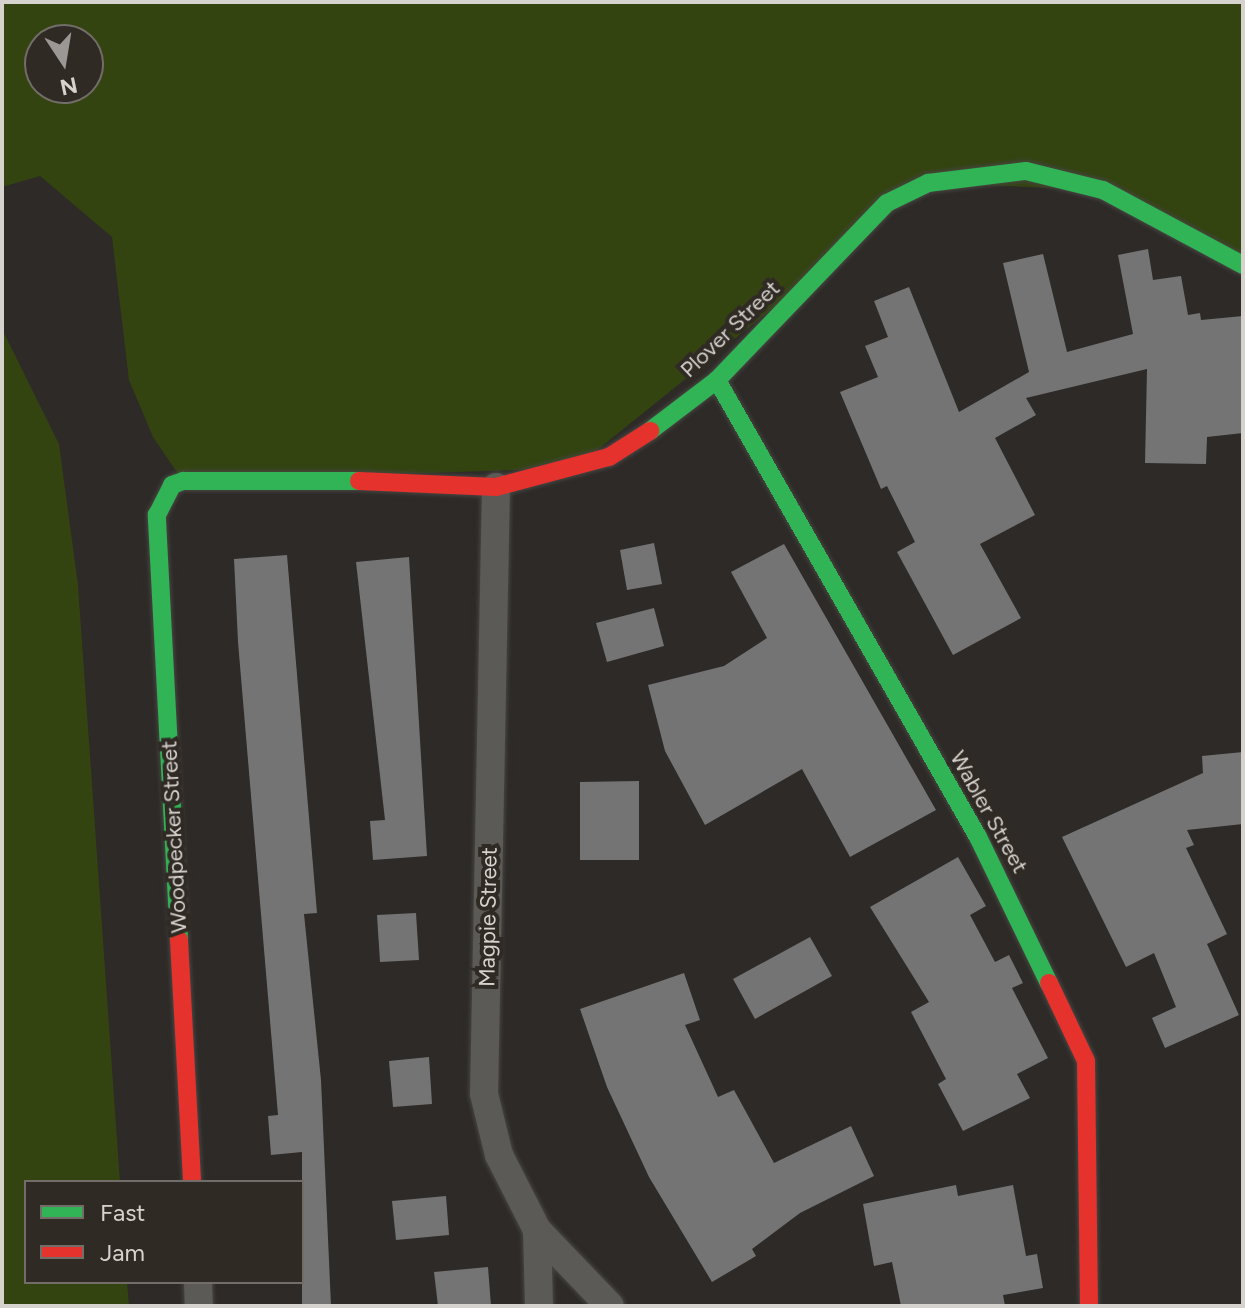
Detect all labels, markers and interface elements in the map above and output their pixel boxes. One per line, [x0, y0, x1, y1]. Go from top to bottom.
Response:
north arrow [24, 24, 104, 104]
text: N [58, 71, 80, 101]
street label: Plover Street [675, 275, 785, 383]
street label: Woodpecker Street [156, 740, 192, 934]
street label: Wabler Street [945, 746, 1033, 878]
street label: Magpie Street [474, 847, 502, 987]
legend [24, 1180, 304, 1284]
text: Fast [100, 1198, 145, 1227]
text: Jam [100, 1238, 145, 1267]

